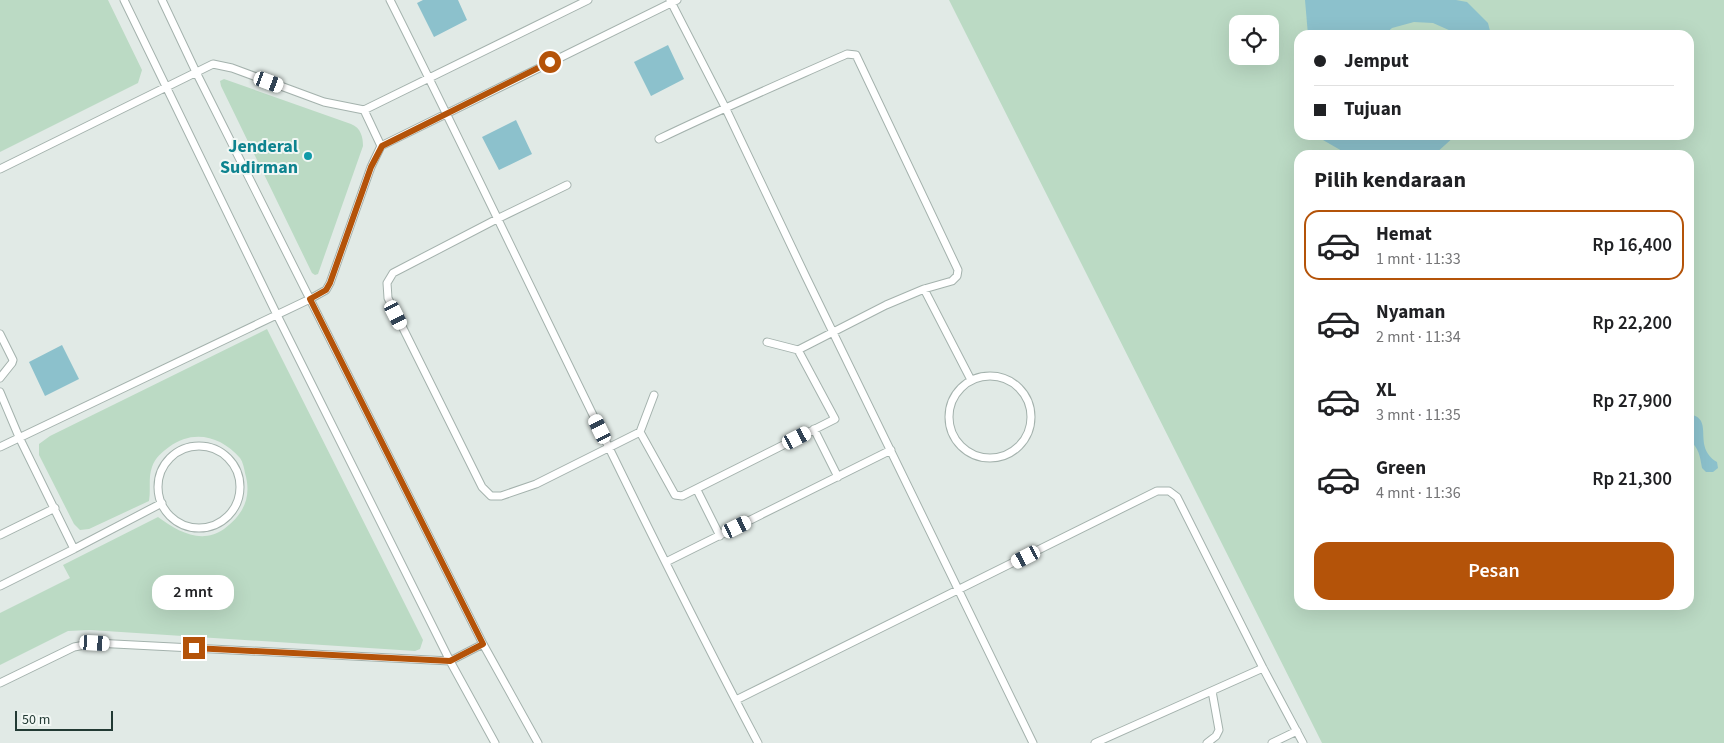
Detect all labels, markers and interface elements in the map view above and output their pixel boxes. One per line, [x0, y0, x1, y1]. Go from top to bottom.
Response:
map controls [1229, 15, 1279, 65]
button: locate [1229, 15, 1279, 65]
text: Jemput [1344, 48, 1409, 75]
route start [539, 51, 561, 73]
car [252, 70, 285, 94]
text: Tujuan [1344, 96, 1402, 123]
place label: Jenderal Sudirman [220, 134, 298, 180]
marker: Jenderal Sudirman [302, 150, 314, 162]
text: Pilih kendaraan [1314, 164, 1466, 196]
text: Hemat [1376, 221, 1432, 248]
icon: car [1316, 223, 1361, 268]
text: Rp 16,400 [1592, 232, 1672, 259]
text: 1 mnt · 11:33 [1376, 248, 1461, 270]
car [382, 298, 409, 332]
text: Nyaman [1376, 299, 1445, 326]
icon: car [1316, 301, 1361, 346]
text: Rp 22,200 [1592, 310, 1672, 337]
text: 2 mnt · 11:34 [1376, 326, 1461, 348]
text: XL [1376, 377, 1397, 404]
icon: car [1316, 379, 1361, 424]
text: Rp 27,900 [1592, 388, 1672, 415]
text: 3 mnt · 11:35 [1376, 404, 1461, 426]
car [586, 412, 613, 446]
car [780, 425, 813, 451]
text: Green [1376, 455, 1426, 482]
icon: car [1316, 457, 1361, 502]
text: Rp 21,300 [1592, 466, 1672, 493]
text: 4 mnt · 11:36 [1376, 482, 1461, 504]
car [720, 514, 753, 540]
button: Pesan [1314, 542, 1674, 600]
car [1009, 544, 1042, 570]
callout: 2 mnt [153, 576, 235, 610]
text: 2 mnt [173, 581, 213, 603]
car [79, 635, 110, 651]
route end [183, 637, 205, 659]
scale bar [15, 708, 112, 731]
text: 50 m [22, 710, 50, 730]

